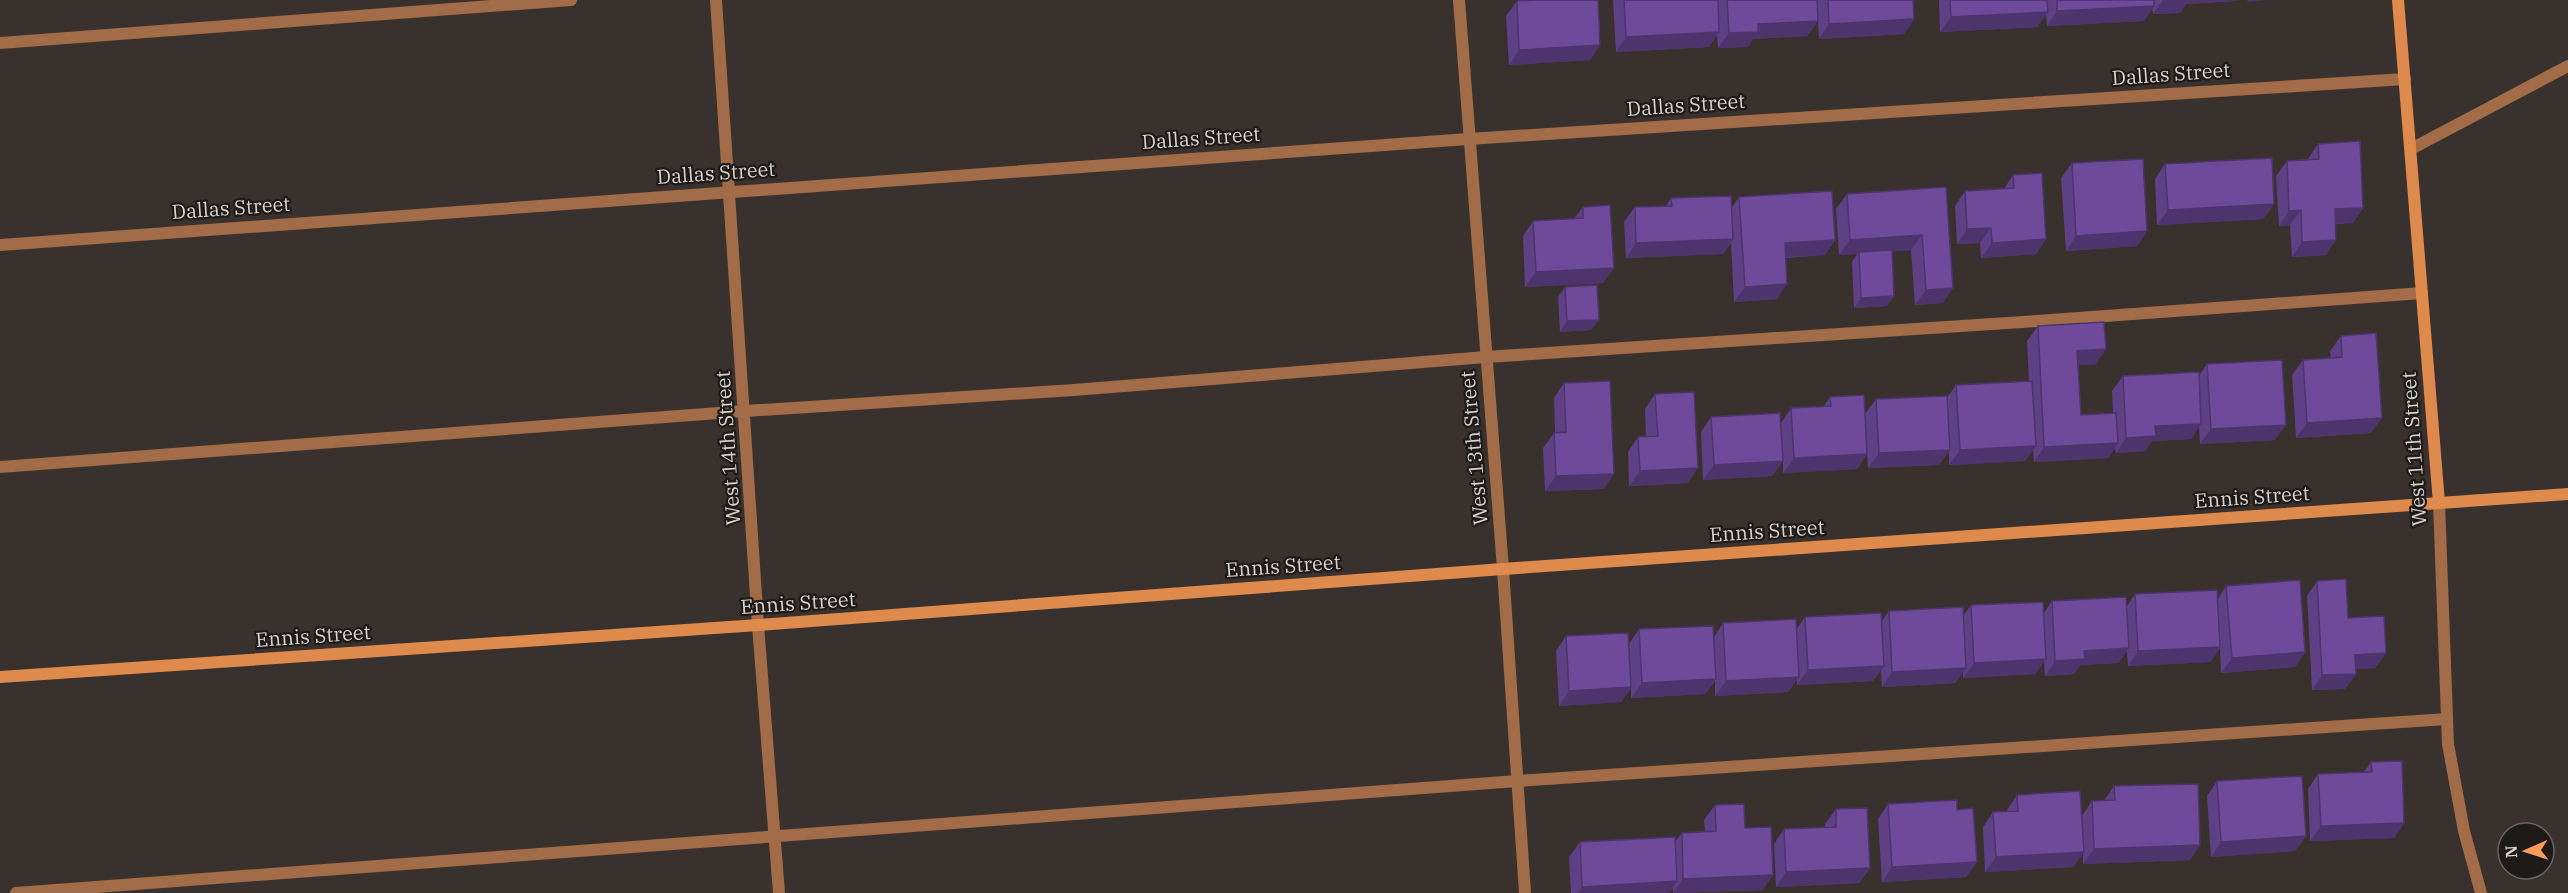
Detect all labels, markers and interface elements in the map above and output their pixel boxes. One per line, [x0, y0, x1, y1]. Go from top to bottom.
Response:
street label: Dallas Street [2111, 56, 2231, 91]
street label: Dallas Street [1626, 87, 1746, 122]
street label: Dallas Street [1141, 120, 1261, 155]
street label: Dallas Street [656, 155, 776, 190]
street label: Dallas Street [171, 190, 291, 225]
street label: West 14th Street [709, 370, 746, 526]
street label: West 13th Street [1453, 370, 1494, 526]
street label: West 11th Street [2395, 371, 2432, 527]
street label: Ennis Street [2194, 479, 2310, 514]
street label: Ennis Street [1709, 513, 1825, 548]
street label: Ennis Street [1225, 548, 1341, 583]
street label: Ennis Street [740, 585, 856, 620]
street label: Ennis Street [255, 618, 371, 653]
north arrow [2496, 821, 2556, 881]
text: N [2501, 845, 2521, 859]

